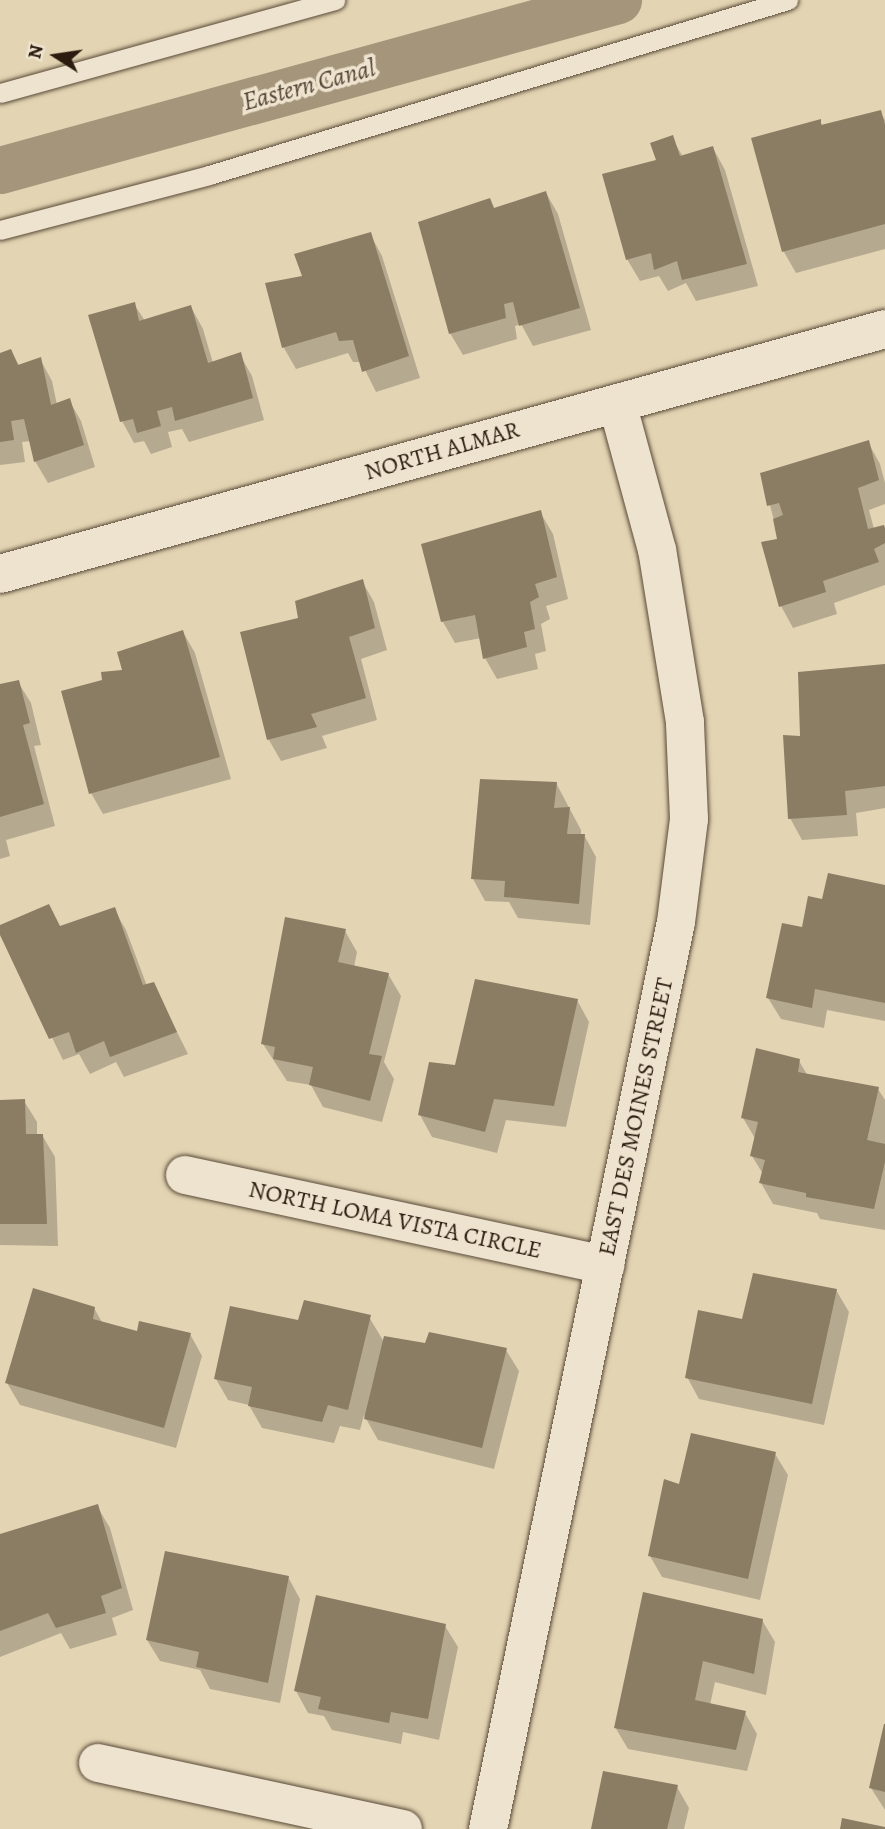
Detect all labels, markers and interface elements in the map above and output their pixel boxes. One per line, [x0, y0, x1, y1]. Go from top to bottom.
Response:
north arrow [21, 21, 91, 91]
text: N [21, 42, 50, 61]
water label: Eastern Canal [239, 52, 379, 118]
street label: NORTH ALMAR [361, 415, 523, 487]
street label: EAST DES MOINES STREET [592, 975, 680, 1259]
street label: NORTH LOMA VISTA CIRCLE [246, 1175, 544, 1265]

